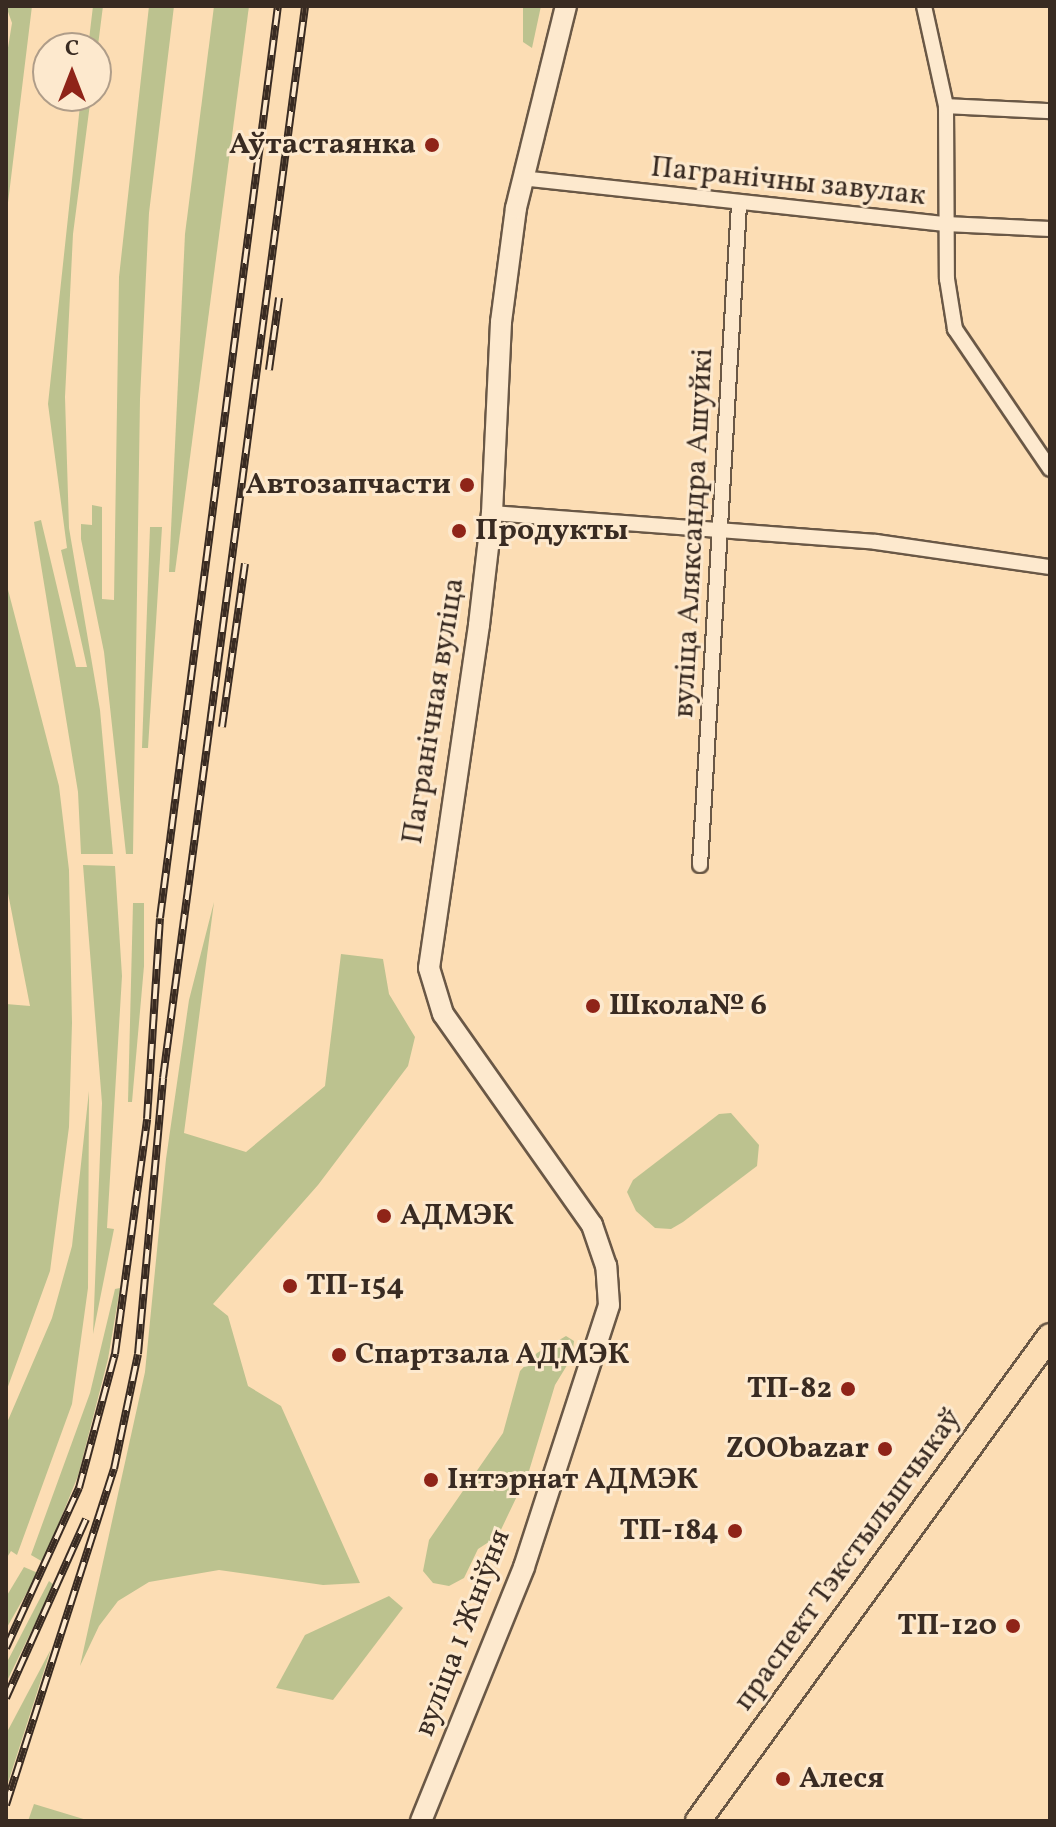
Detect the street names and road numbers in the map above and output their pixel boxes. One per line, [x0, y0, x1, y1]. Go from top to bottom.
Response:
street label: Пагранічны завулак [649, 150, 927, 214]
street label: вуліца Аляксандра Ашуйкі [666, 347, 722, 719]
street label: Пагранічная вуліца [395, 575, 473, 847]
street label: праспект Тэкстыльшчыкаў [726, 1402, 970, 1718]
street label: вуліца 1 Жніўня [407, 1525, 519, 1741]

